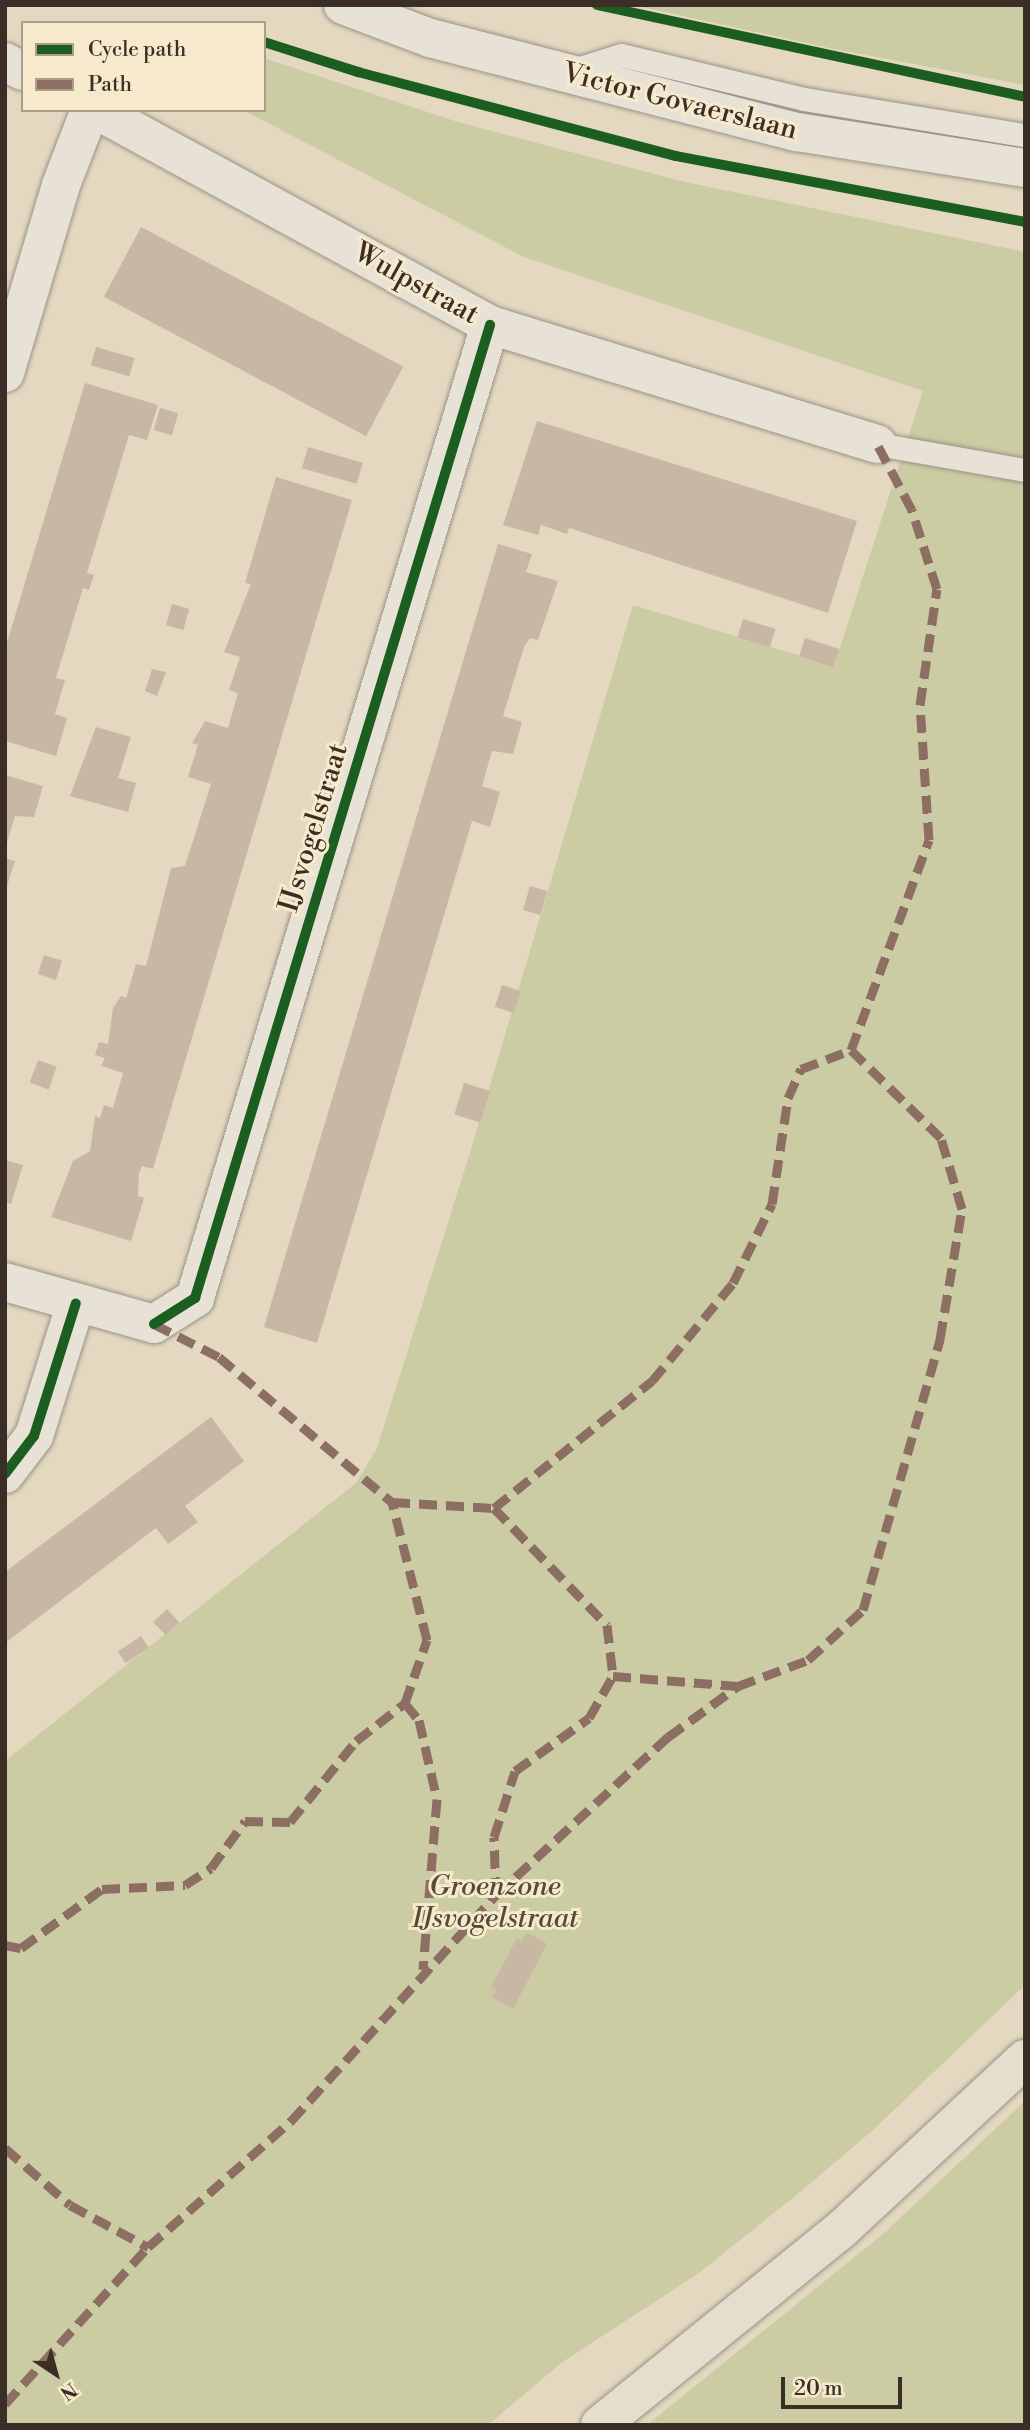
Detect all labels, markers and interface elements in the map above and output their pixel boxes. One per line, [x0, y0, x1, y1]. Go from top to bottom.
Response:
legend [21, 21, 266, 112]
text: Cycle path [88, 37, 186, 63]
street label: Victor Govaerslaan [559, 57, 801, 147]
text: Path [88, 72, 132, 98]
street label: Wulpstraat [348, 236, 484, 332]
street label: IJsvogelstraat [272, 740, 356, 916]
park label: Groenzone IJsvogelstraat [412, 1870, 578, 1936]
north arrow [21, 2339, 91, 2409]
scale bar [785, 2364, 906, 2408]
text: 20 m [794, 2376, 843, 2402]
text: N [55, 2377, 81, 2405]

